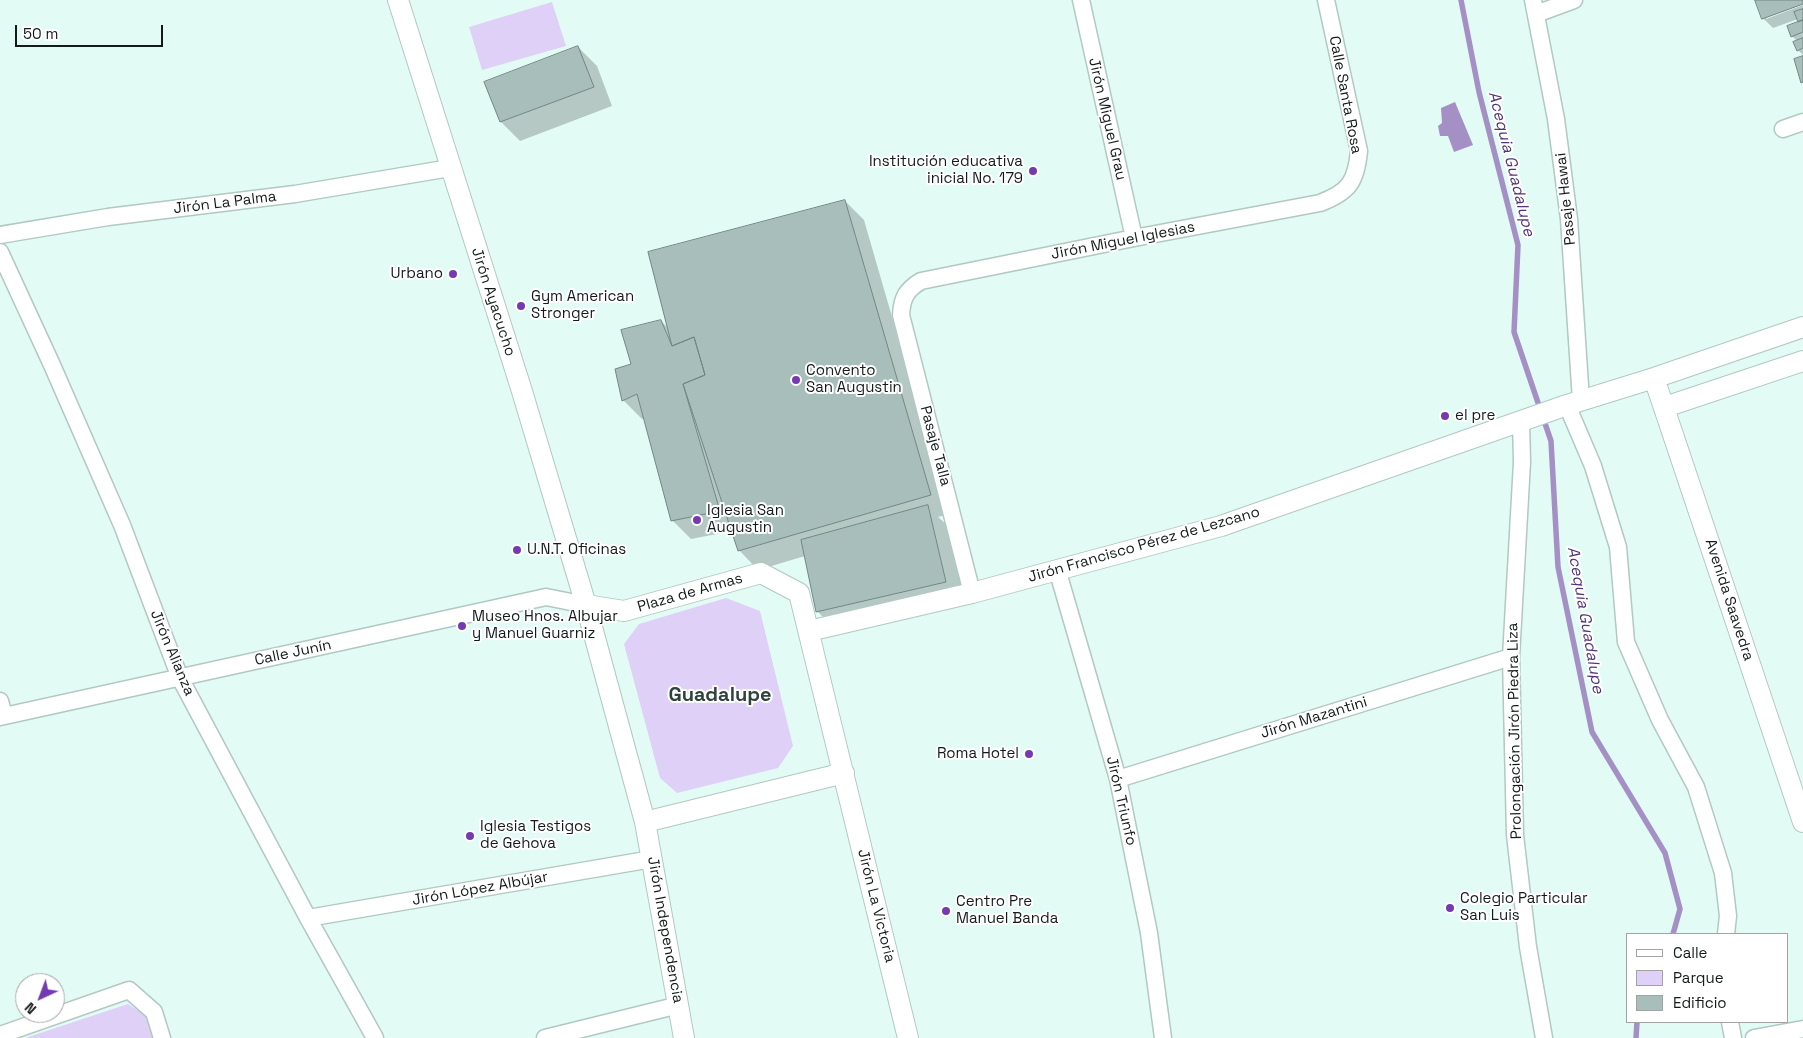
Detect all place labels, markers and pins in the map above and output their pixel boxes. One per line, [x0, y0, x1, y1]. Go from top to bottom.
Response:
place label: Institución educativa inicial No. 179 [869, 153, 1023, 188]
marker: Institución educativa inicial No. 179 [1027, 165, 1039, 177]
place label: Urbano [391, 265, 443, 283]
marker: Urbano [447, 268, 459, 280]
place label: Gym American Stronger [531, 288, 634, 323]
marker: Gym American Stronger [515, 300, 527, 312]
place label: Convento San Augustin [806, 362, 902, 397]
marker: Convento San Augustin [790, 374, 802, 386]
place label: el pre [1455, 407, 1495, 425]
marker: el pre [1439, 410, 1451, 422]
place label: Iglesia San Augustin [707, 502, 784, 537]
marker: Iglesia San Augustin [691, 514, 703, 526]
place label: U.N.T. Oficinas [527, 541, 626, 559]
marker: U.N.T. Oficinas [511, 544, 523, 556]
place label: Museo Hnos. Albujar y Manuel Guarniz [472, 608, 618, 643]
marker: Museo Hnos. Albujar y Manuel Guarniz [456, 620, 468, 632]
place label: Roma Hotel [937, 745, 1019, 763]
marker: Roma Hotel [1023, 748, 1035, 760]
place label: Iglesia Testigos de Gehova [480, 818, 591, 853]
marker: Iglesia Testigos de Gehova [464, 830, 476, 842]
place label: Colegio Particular San Luis [1460, 890, 1588, 925]
place label: Centro Pre Manuel Banda [956, 893, 1058, 928]
marker: Colegio Particular San Luis [1444, 902, 1456, 914]
marker: Centro Pre Manuel Banda [940, 905, 952, 917]

